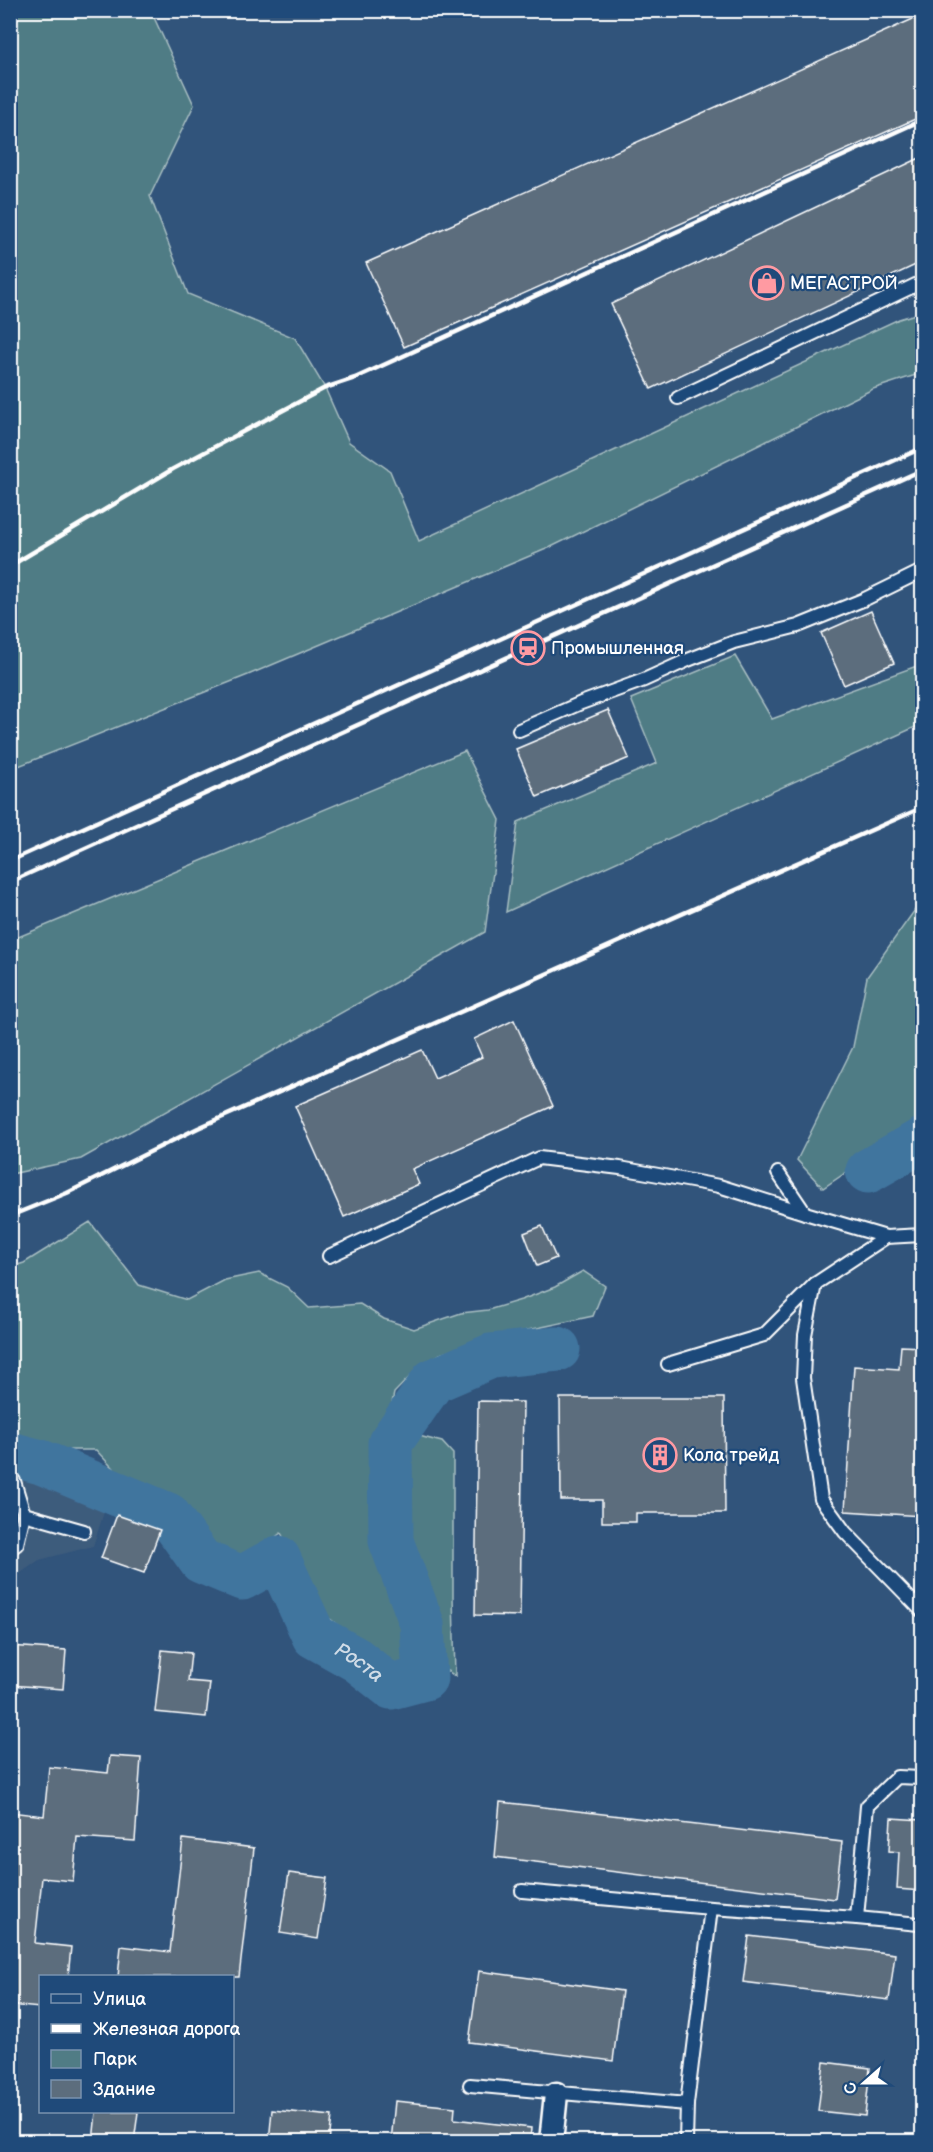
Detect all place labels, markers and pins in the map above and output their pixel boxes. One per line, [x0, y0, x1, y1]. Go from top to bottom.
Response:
shop icon: МЕГАСТРОЙ [749, 265, 785, 301]
place label: МЕГАСТРОЙ [790, 273, 898, 294]
station icon: Промышленная [510, 630, 546, 666]
place label: Промышленная [551, 638, 684, 659]
building icon: Кола трейд [642, 1437, 678, 1473]
place label: Кола трейд [683, 1445, 779, 1466]

